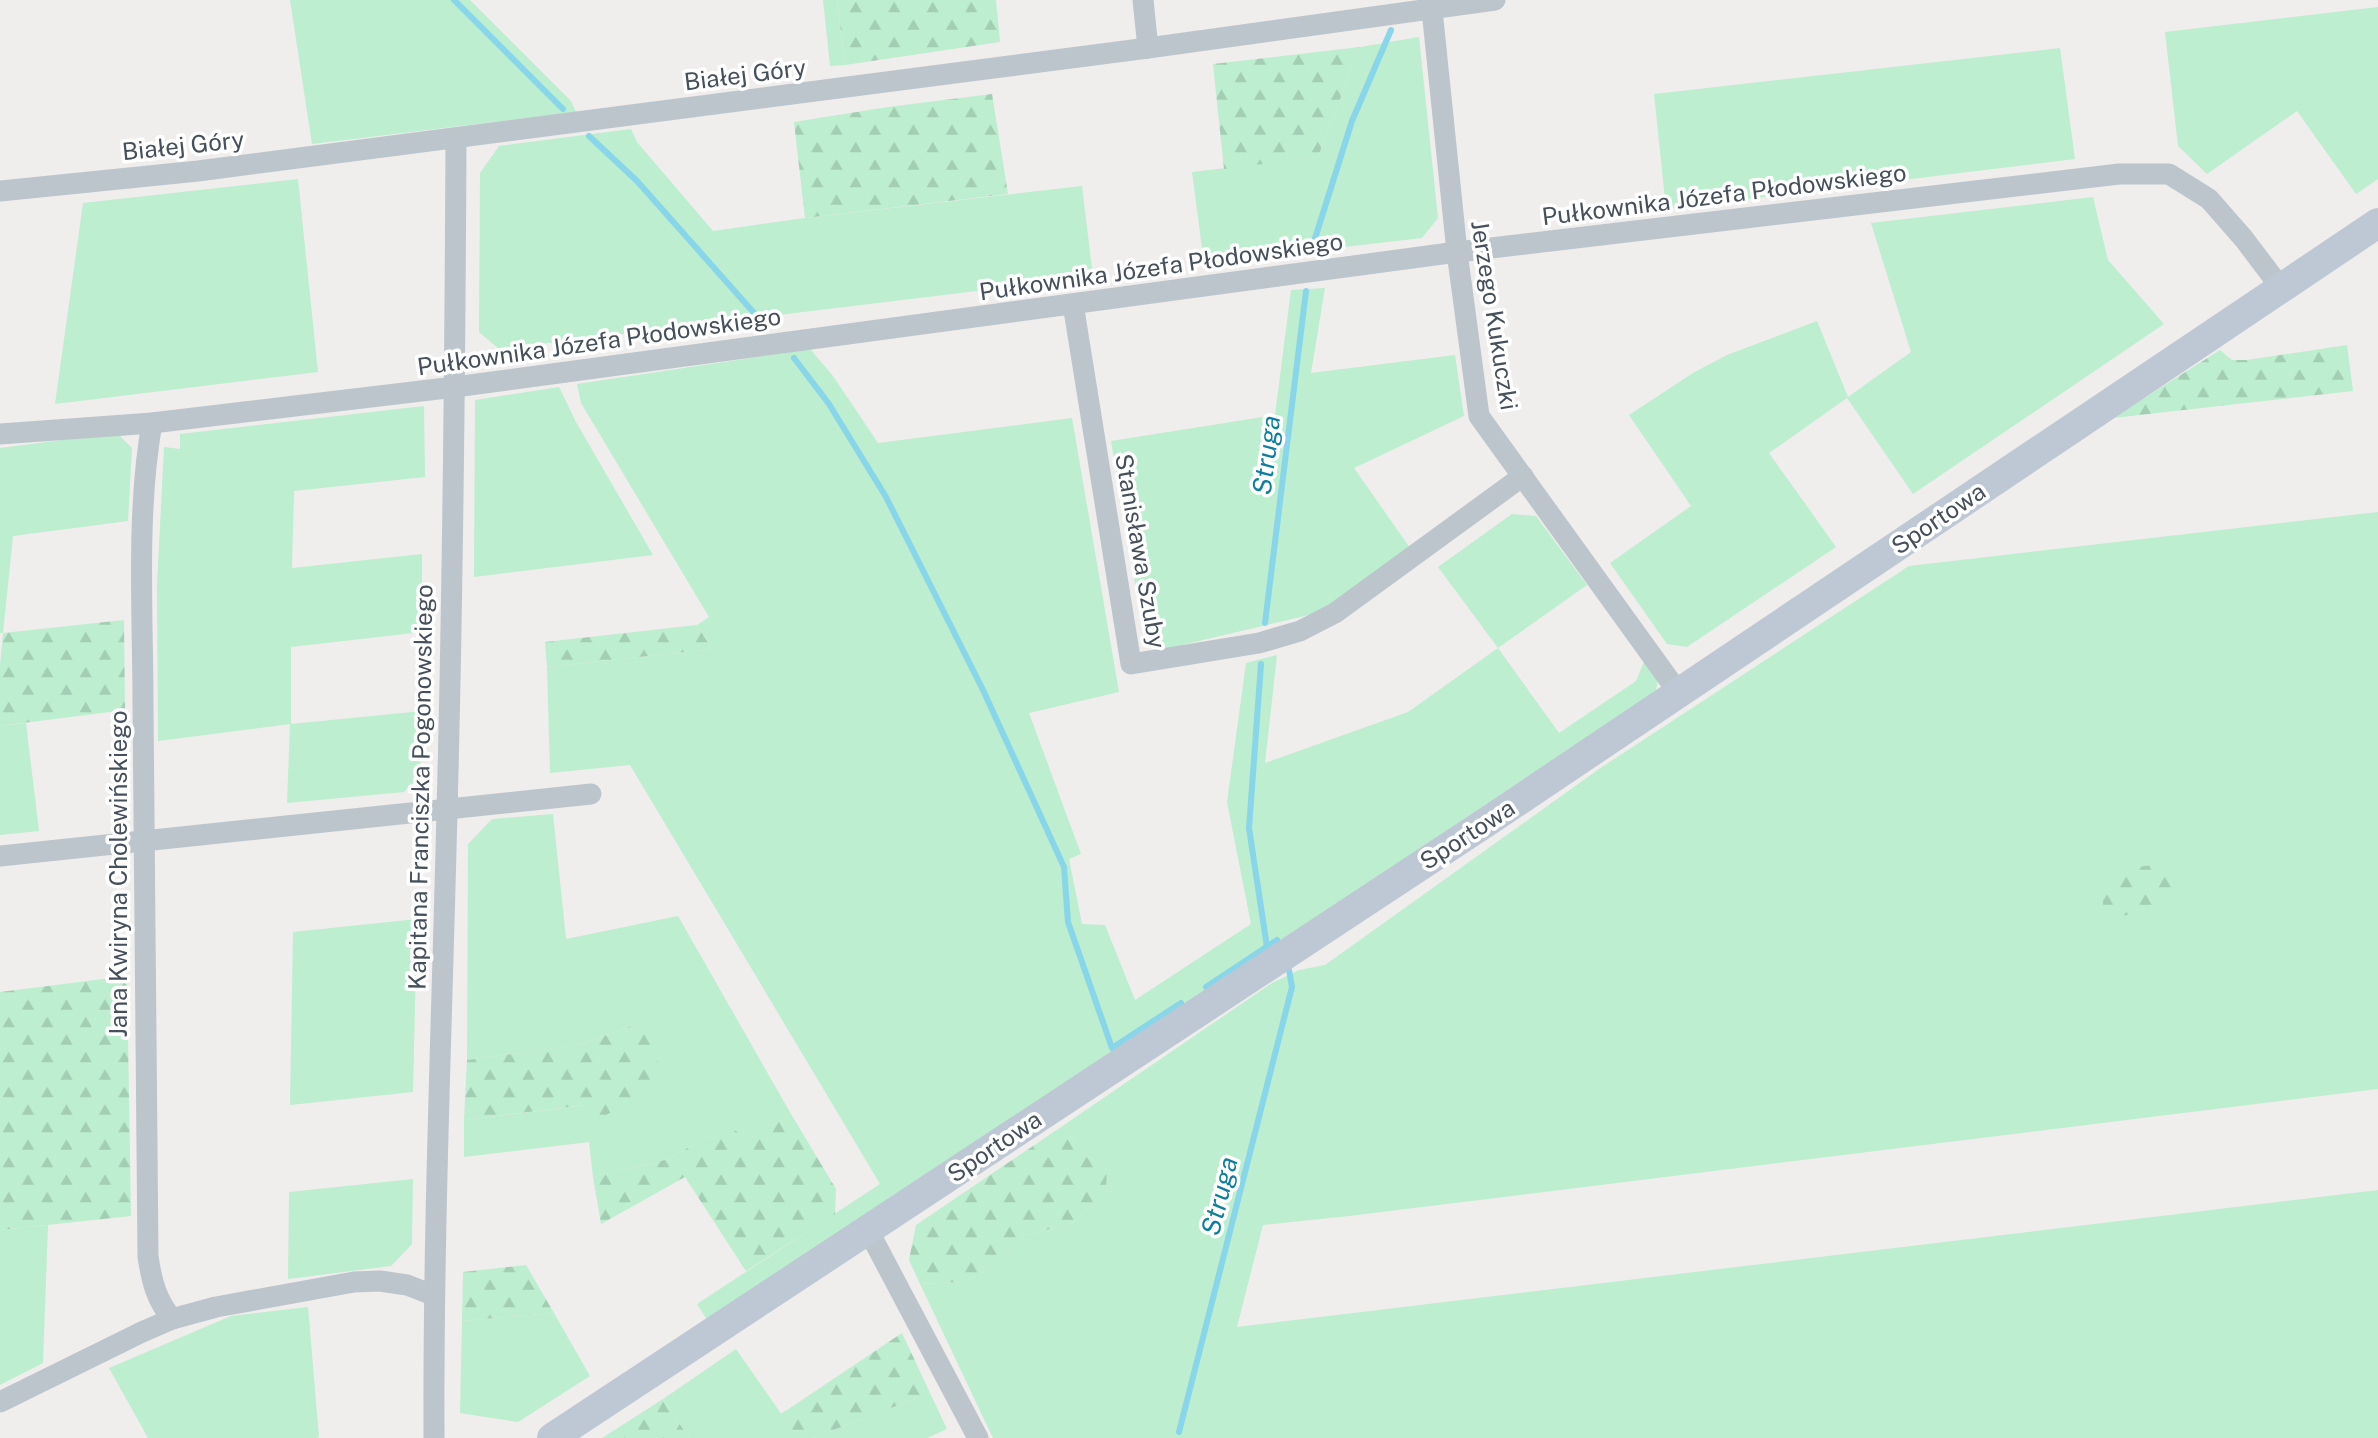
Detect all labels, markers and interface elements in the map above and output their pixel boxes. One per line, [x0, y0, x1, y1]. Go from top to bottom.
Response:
street label: Białej Góry [682, 53, 808, 95]
street label: Białej Góry [121, 125, 246, 165]
street label: Pułkownika Józefa Płodowskiego [1540, 158, 1908, 230]
street label: Jerzego Kukuczki [1466, 218, 1524, 412]
street label: Pułkownika Józefa Płodowskiego [977, 227, 1345, 305]
street label: Pułkownika Józefa Płodowskiego [415, 302, 783, 380]
water label: Struga [1246, 414, 1286, 496]
street label: Stanisława Szuby [1110, 452, 1172, 651]
street label: Sportowa [1886, 476, 1990, 560]
street label: Kapitana Franciszka Pogonowskiego [402, 584, 438, 990]
street label: Jana Kwiryna Cholewińskiego [104, 711, 132, 1037]
street label: Sportowa [1414, 793, 1520, 875]
street label: Sportowa [942, 1104, 1046, 1188]
water label: Struga [1194, 1154, 1244, 1238]

